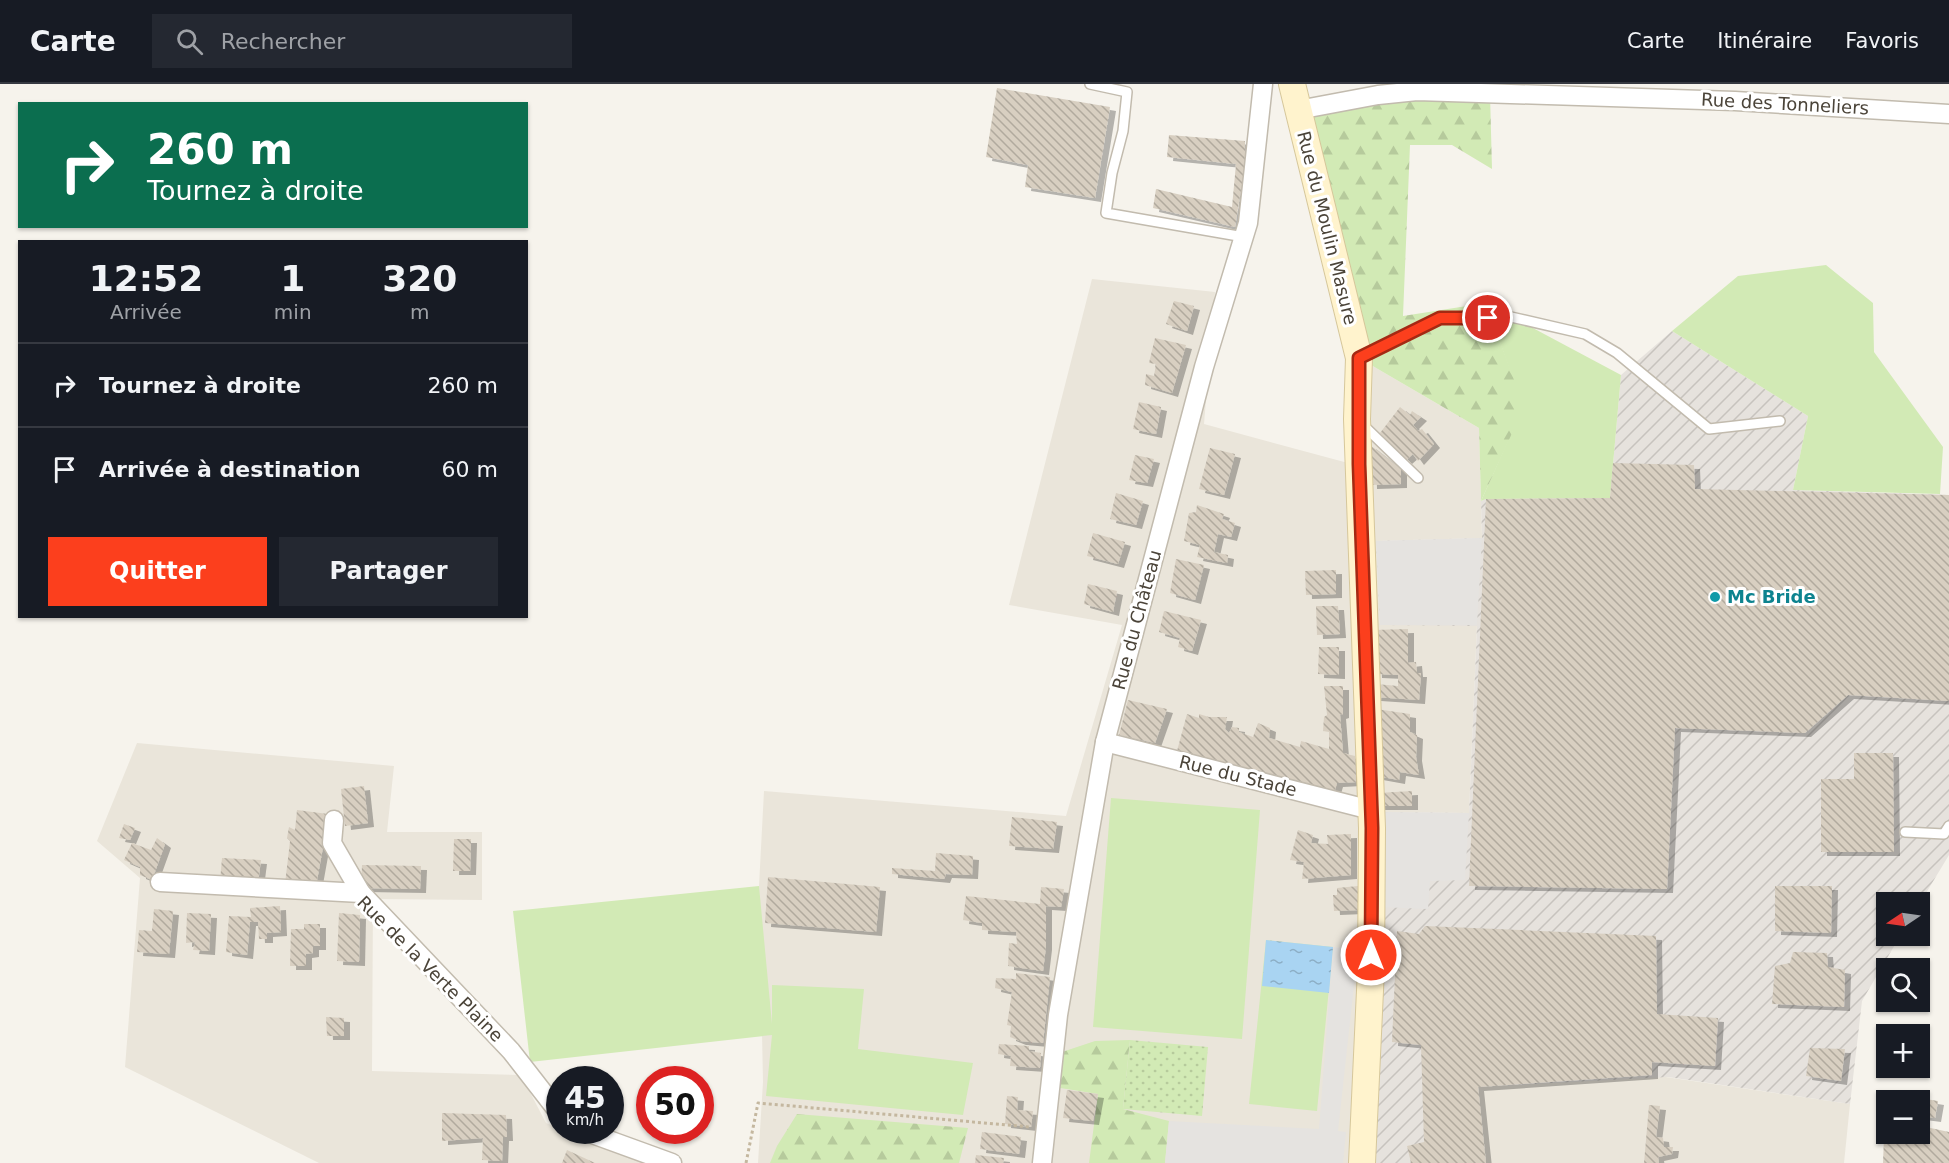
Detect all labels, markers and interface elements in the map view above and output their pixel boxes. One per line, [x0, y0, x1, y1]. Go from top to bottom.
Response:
search box [152, 14, 572, 68]
text: Carte [30, 25, 116, 58]
icon: search [173, 25, 206, 58]
text: Rechercher [221, 29, 345, 54]
text: Carte [1627, 29, 1684, 53]
text: Itinéraire [1717, 29, 1812, 53]
text: Favoris [1845, 29, 1919, 53]
street label: Rue des Tonneliers [1700, 89, 1870, 118]
text: 260 m [147, 125, 293, 174]
icon: right [48, 126, 126, 204]
street label: Rue du Moulin Masure [1293, 129, 1362, 327]
text: Tournez à droite [147, 175, 364, 206]
text: 12:52 [89, 258, 203, 299]
text: 1 [280, 258, 305, 299]
text: 320 [382, 258, 457, 299]
pin [1462, 292, 1513, 343]
text: Arrivée [110, 300, 182, 324]
text: min [274, 300, 312, 324]
text: m [410, 300, 430, 324]
icon: arrive [1471, 301, 1504, 334]
icon: right [48, 369, 81, 402]
text: Tournez à droite [99, 373, 301, 398]
text: 260 m [428, 373, 498, 398]
icon: arrive [48, 453, 81, 486]
text: Arrivée à destination [99, 457, 361, 482]
text: 60 m [442, 457, 498, 482]
button: Quitter [48, 537, 267, 606]
button: Partager [279, 537, 498, 606]
street label: Rue du Château [1108, 548, 1165, 692]
place label: Mc Bride [1727, 586, 1816, 607]
marker: Mc Bride [1708, 590, 1722, 604]
street label: Rue du Stade [1177, 751, 1299, 800]
street label: Rue de la Verte Plaine [353, 891, 508, 1046]
north arrow [1876, 892, 1930, 946]
map controls [1876, 892, 1930, 1144]
position arrow [1339, 923, 1403, 987]
button: search [1876, 958, 1930, 1012]
button: + [1876, 1024, 1930, 1078]
speed limit sign: 50 [636, 1066, 714, 1144]
text: 45 [564, 1080, 606, 1115]
button: − [1876, 1090, 1930, 1144]
text: km/h [566, 1111, 604, 1129]

